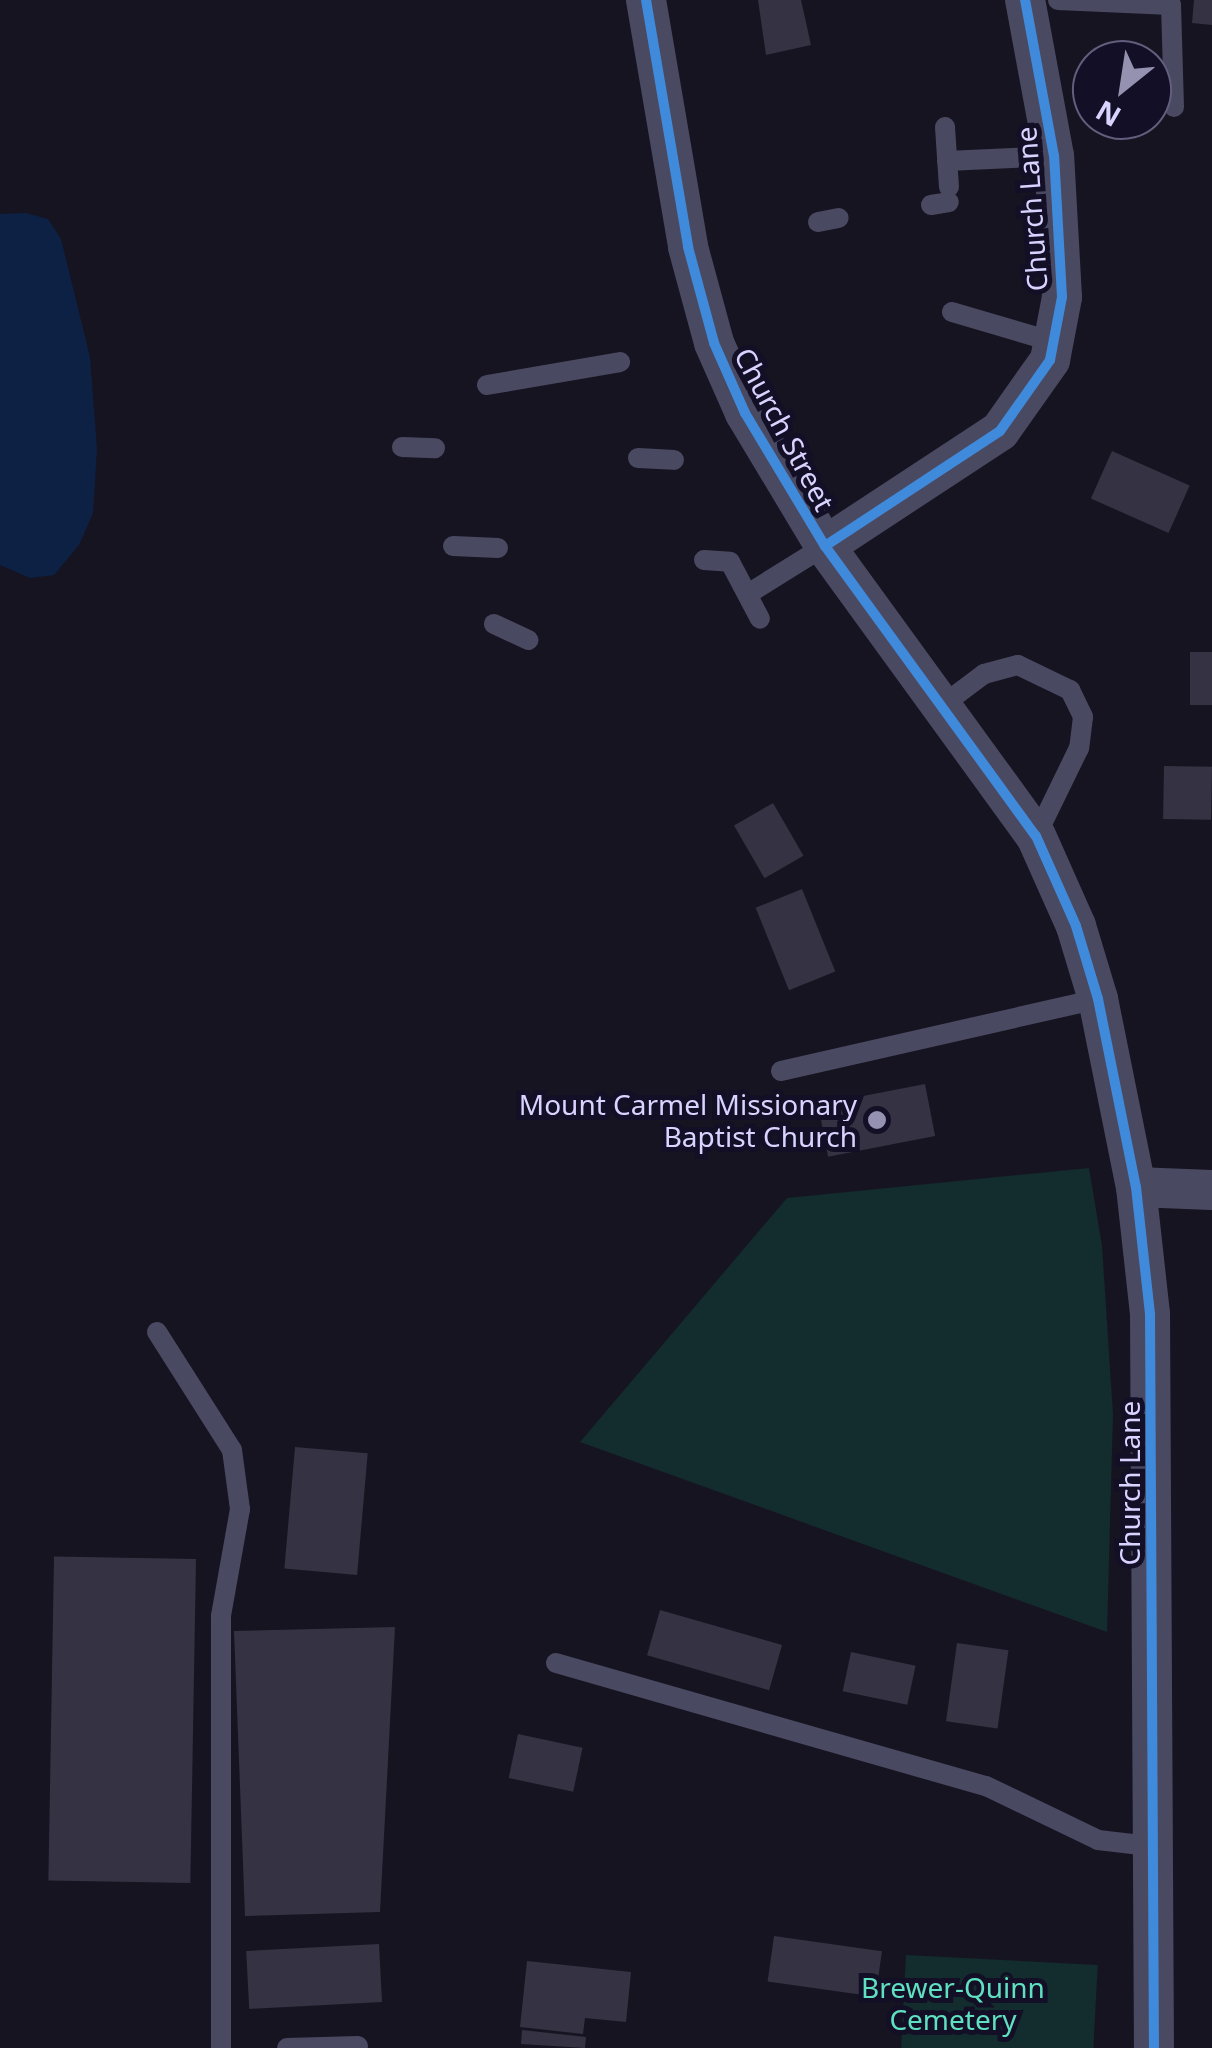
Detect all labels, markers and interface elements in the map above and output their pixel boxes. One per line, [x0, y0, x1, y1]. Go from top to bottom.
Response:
north arrow [1072, 40, 1172, 140]
text: N [1089, 92, 1127, 136]
street label: Church Lane [1008, 126, 1054, 292]
street label: Church Street [728, 342, 842, 516]
place label: Mount Carmel Missionary Baptist Church [519, 1087, 857, 1153]
marker: Mount Carmel Missionary Baptist Church [866, 1109, 888, 1131]
street label: Church Lane [1112, 1401, 1146, 1565]
park label: Brewer-Quinn Cemetery [861, 1970, 1045, 2036]

